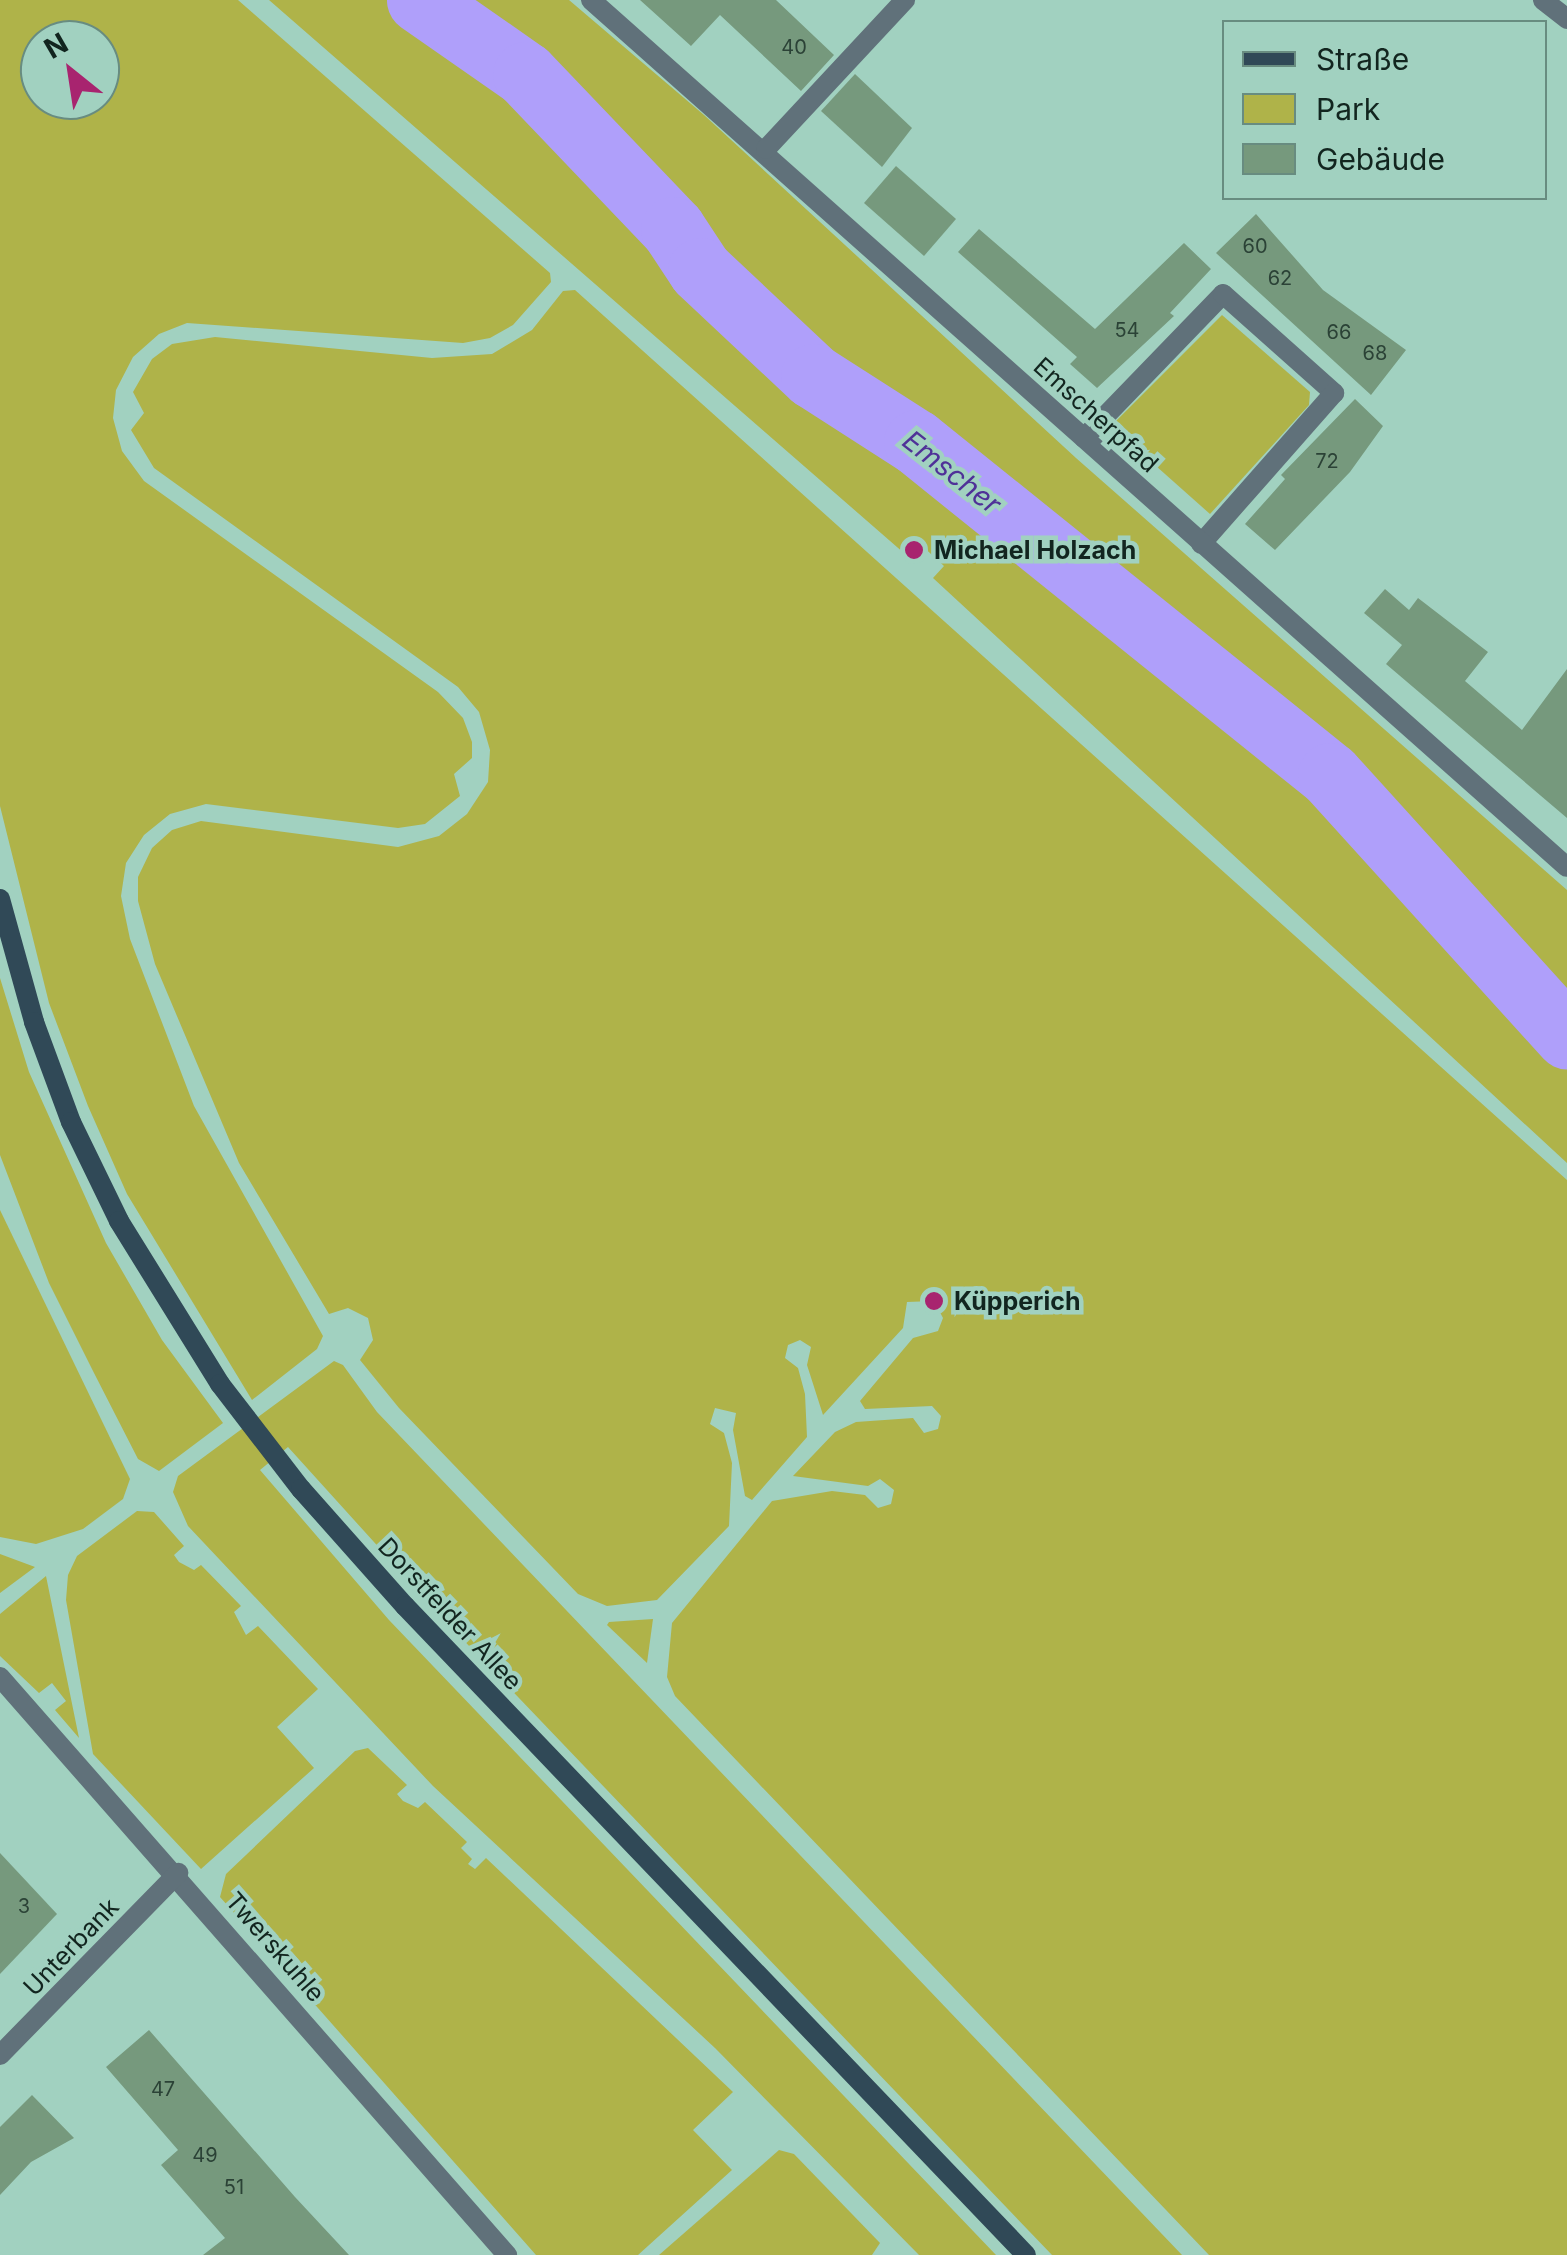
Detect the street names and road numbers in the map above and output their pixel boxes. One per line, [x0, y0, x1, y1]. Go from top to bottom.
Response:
street label: Emscherpfad [1028, 351, 1164, 479]
street label: Dorstfelder Allee [372, 1532, 528, 1696]
street label: Twerskuhle [219, 1886, 331, 2008]
street label: Unterbank [17, 1892, 125, 2002]

